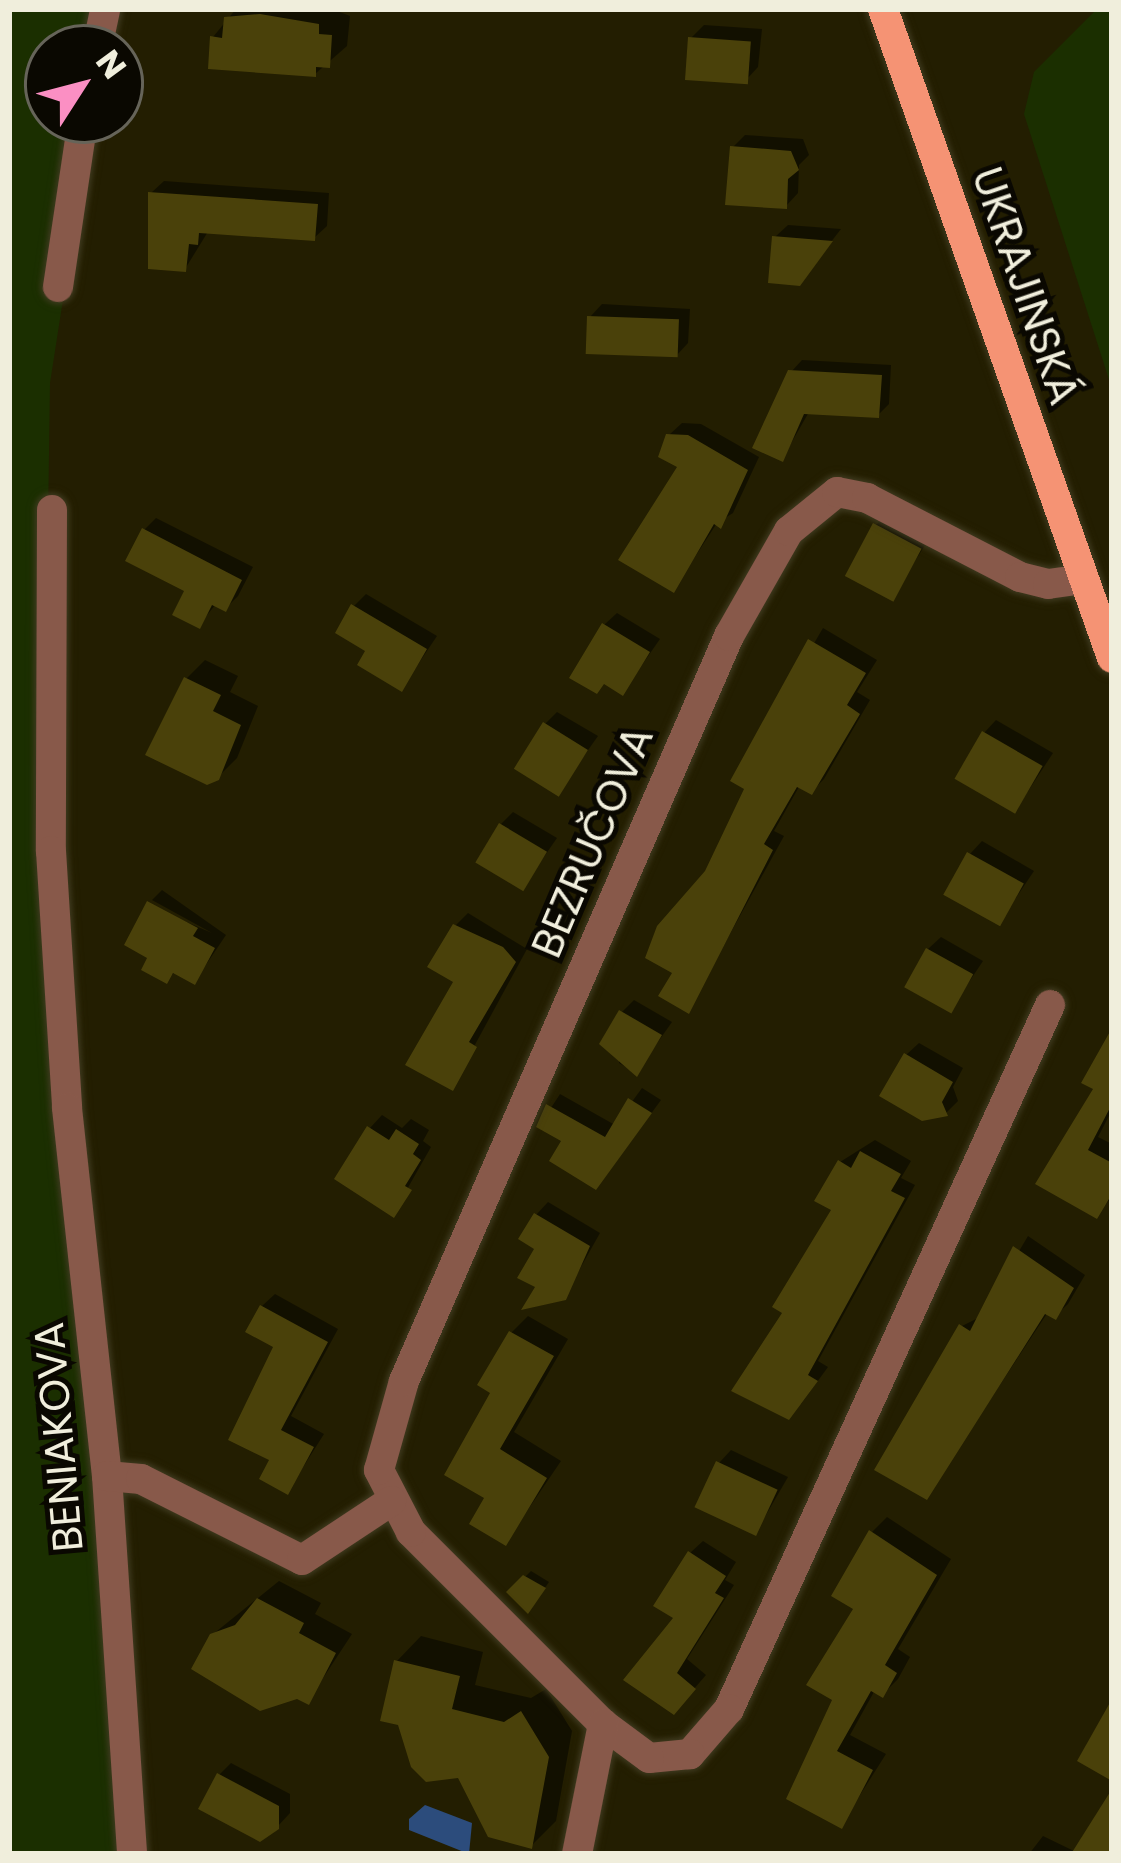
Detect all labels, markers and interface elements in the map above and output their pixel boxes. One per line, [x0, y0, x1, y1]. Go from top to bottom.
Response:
north arrow [24, 24, 144, 144]
text: N [85, 40, 137, 88]
street label: UKRAJINSKÁ [961, 161, 1089, 411]
street label: BEZRUČOVA [522, 719, 664, 965]
street label: BENIAKOVA [24, 1320, 94, 1554]

